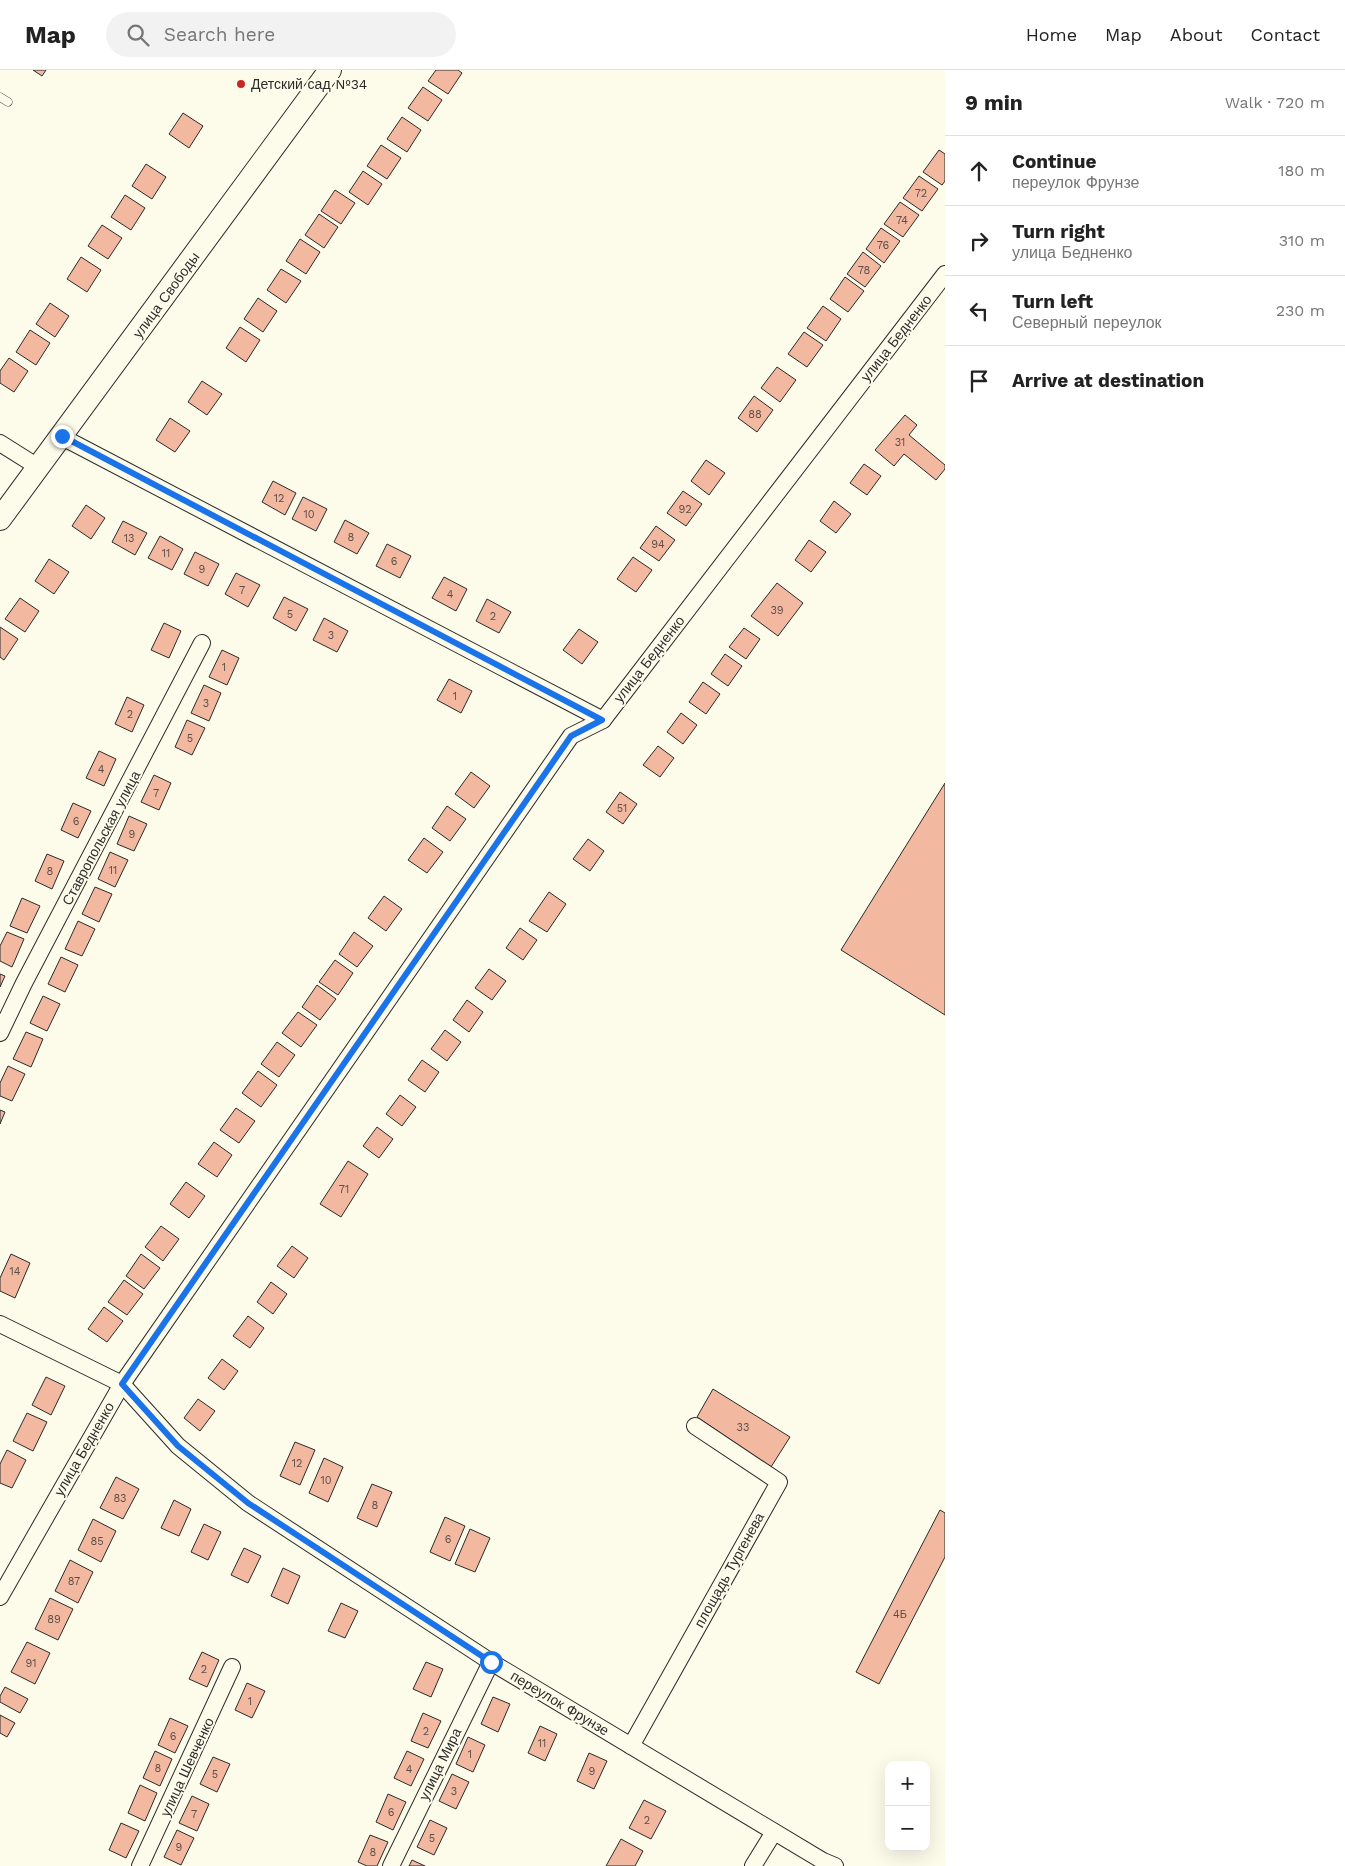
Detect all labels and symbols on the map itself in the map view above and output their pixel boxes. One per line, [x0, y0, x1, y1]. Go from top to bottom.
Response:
place label: Детский сад №34 [251, 76, 367, 92]
marker: Детский сад №34 [235, 78, 247, 90]
house number: 72 [915, 187, 927, 200]
house number: 74 [896, 214, 908, 227]
house number: 76 [877, 239, 890, 252]
street label: улица Свободы [130, 249, 202, 341]
house number: 78 [858, 264, 871, 277]
street label: улица Бедненко [857, 291, 935, 384]
house number: 88 [748, 408, 762, 421]
route end [51, 425, 74, 448]
house number: 31 [895, 436, 905, 449]
house number: 12 [274, 492, 284, 505]
house number: 92 [678, 503, 692, 516]
house number: 10 [303, 508, 315, 521]
house number: 8 [348, 531, 355, 544]
house number: 13 [124, 532, 134, 545]
house number: 94 [651, 538, 665, 551]
house number: 11 [162, 547, 170, 560]
house number: 6 [391, 555, 398, 568]
house number: 9 [199, 563, 206, 576]
house number: 7 [239, 584, 245, 597]
house number: 4 [447, 588, 454, 601]
house number: 39 [770, 604, 784, 617]
house number: 5 [287, 608, 293, 621]
house number: 2 [490, 610, 496, 623]
street label: улица Бедненко [610, 612, 688, 705]
house number: 3 [328, 629, 334, 642]
house number: 1 [222, 661, 226, 674]
house number: 1 [453, 690, 457, 703]
house number: 3 [203, 697, 209, 710]
house number: 2 [127, 708, 133, 721]
house number: 5 [187, 732, 193, 745]
house number: 4 [98, 763, 105, 776]
street label: Ставропольская улица [59, 768, 143, 908]
house number: 7 [153, 787, 159, 800]
house number: 51 [617, 802, 627, 815]
house number: 6 [73, 815, 80, 828]
house number: 9 [129, 828, 136, 841]
house number: 11 [109, 864, 117, 877]
house number: 8 [47, 865, 54, 878]
house number: 71 [339, 1183, 349, 1196]
house number: 14 [9, 1265, 21, 1278]
street label: улица Бедненко [51, 1399, 117, 1499]
house number: 33 [737, 1421, 749, 1434]
house number: 12 [292, 1457, 302, 1470]
house number: 10 [320, 1474, 332, 1487]
house number: 83 [114, 1492, 126, 1505]
house number: 8 [372, 1499, 379, 1512]
street label: площадь Тургенева [691, 1510, 767, 1630]
house number: 6 [445, 1533, 452, 1546]
house number: 85 [90, 1535, 104, 1548]
house number: 87 [68, 1575, 80, 1588]
house number: 4Б [893, 1608, 907, 1621]
house number: 89 [47, 1613, 61, 1626]
route start [480, 1651, 503, 1674]
house number: 91 [25, 1657, 37, 1670]
house number: 2 [201, 1663, 207, 1676]
street label: переулок Фрунзе [508, 1667, 612, 1739]
house number: 1 [248, 1695, 252, 1708]
street label: улица Шевченко [157, 1715, 217, 1819]
street label: улица Мира [416, 1725, 464, 1803]
house number: 2 [423, 1725, 429, 1738]
house number: 6 [170, 1730, 177, 1743]
house number: 11 [538, 1737, 546, 1750]
house number: 1 [468, 1748, 472, 1761]
house number: 8 [155, 1762, 162, 1775]
house number: 4 [406, 1763, 413, 1776]
house number: 9 [589, 1765, 596, 1778]
house number: 5 [212, 1768, 218, 1781]
house number: 3 [451, 1785, 457, 1798]
house number: 6 [388, 1806, 395, 1819]
house number: 7 [191, 1808, 197, 1821]
house number: 2 [644, 1814, 650, 1827]
house number: 5 [429, 1832, 435, 1845]
house number: 9 [176, 1841, 183, 1854]
house number: 8 [370, 1846, 377, 1859]

